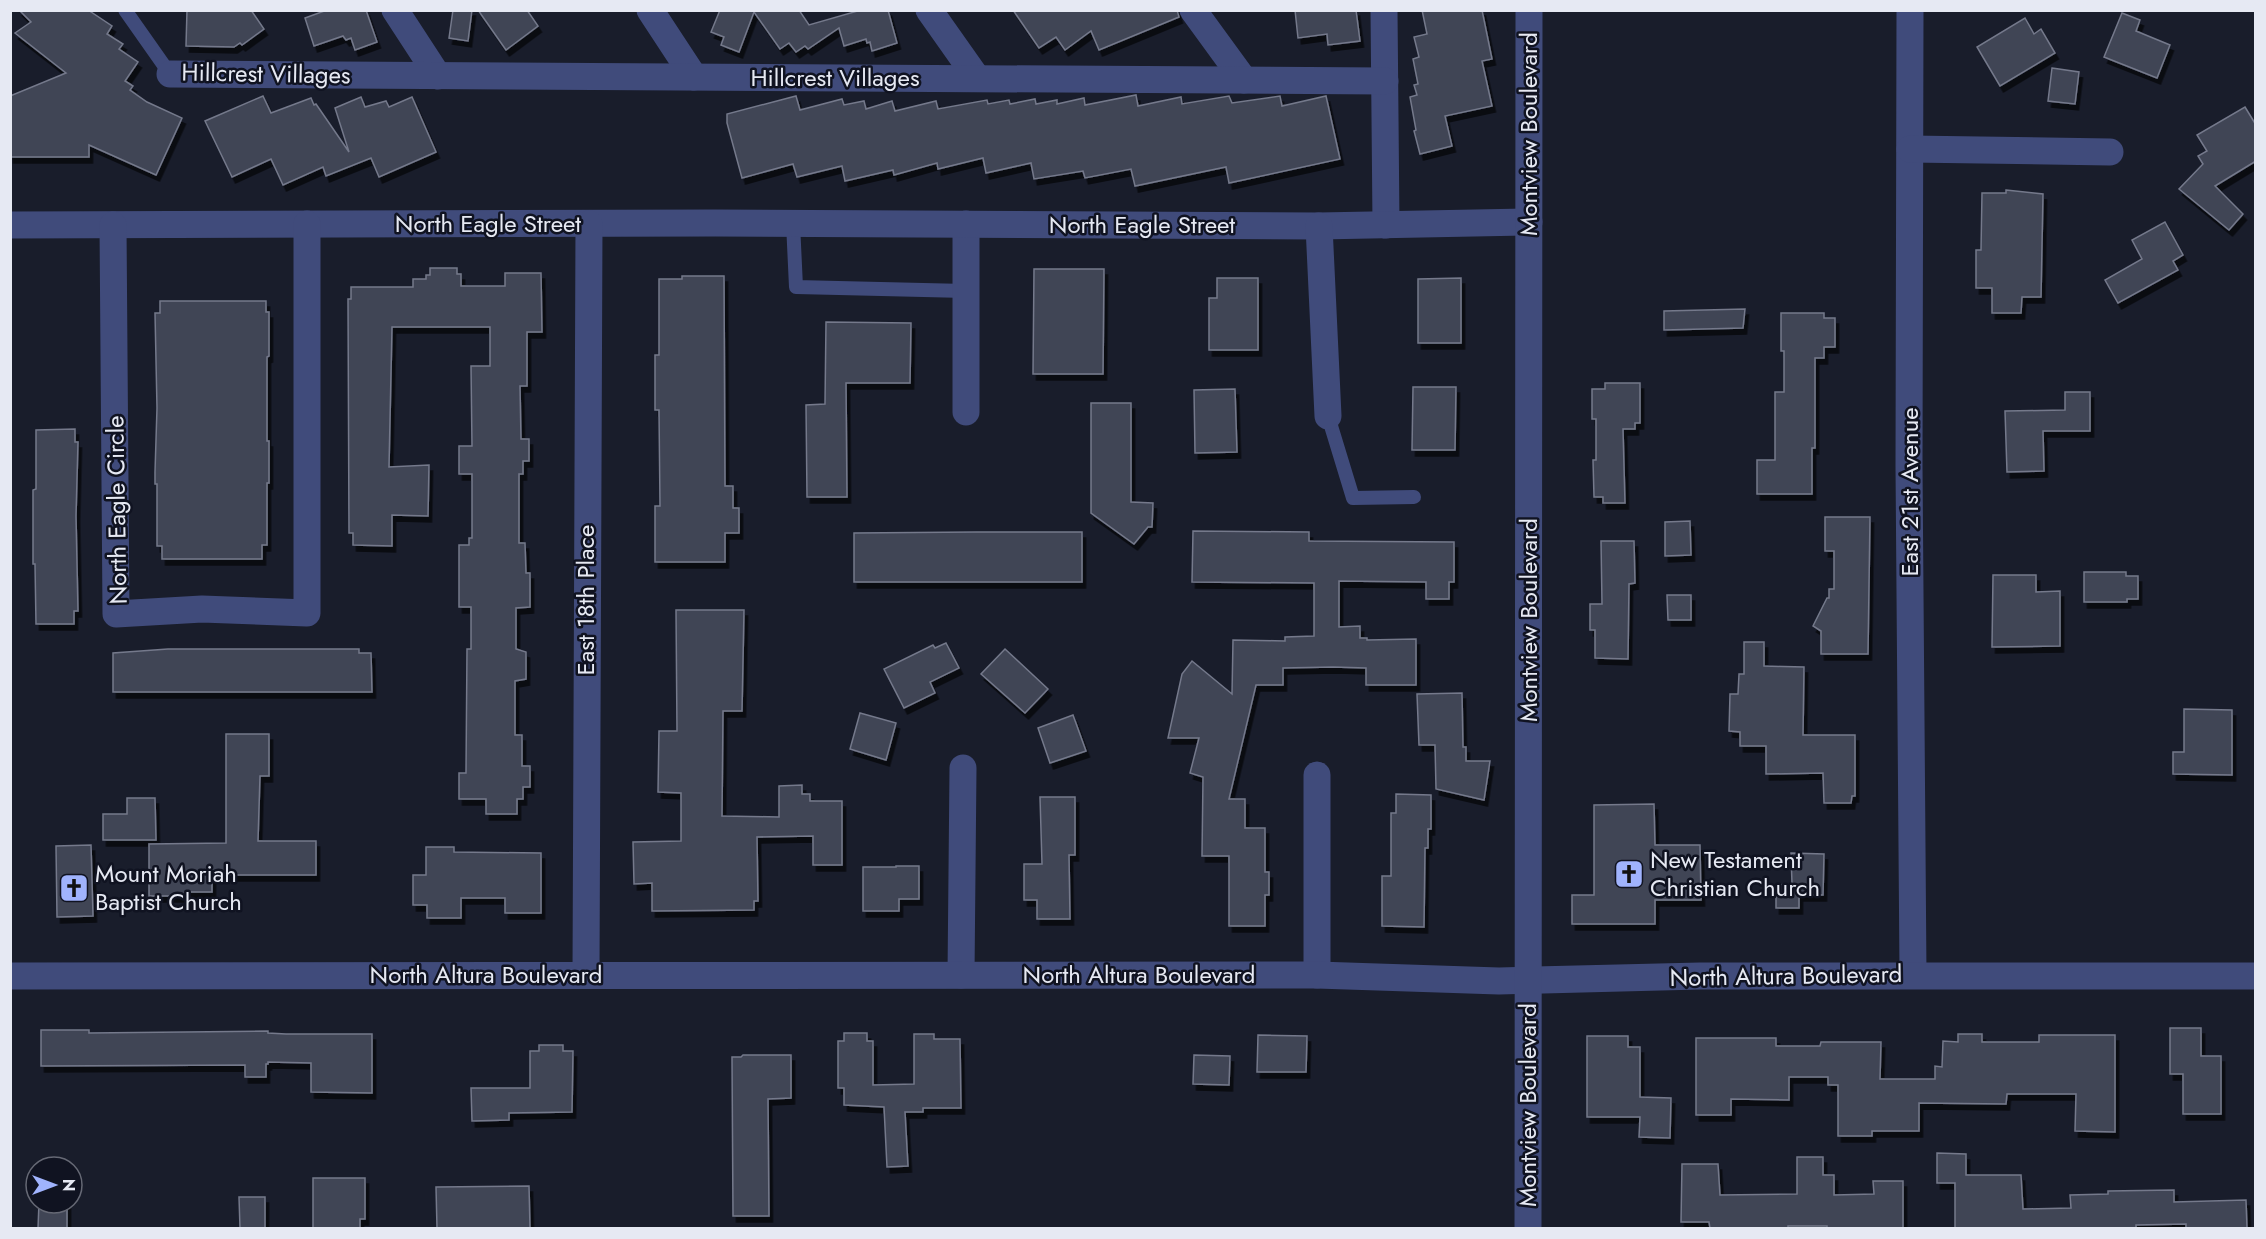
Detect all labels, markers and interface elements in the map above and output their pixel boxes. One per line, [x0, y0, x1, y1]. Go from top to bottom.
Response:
street label: Montview Boulevard [1511, 32, 1546, 236]
street label: Hillcrest Villages [181, 55, 351, 92]
street label: Hillcrest Villages [750, 60, 920, 95]
street label: North Eagle Street [395, 206, 581, 241]
street label: North Eagle Street [1049, 207, 1235, 242]
street label: East 21st Avenue [1892, 407, 1927, 577]
street label: North Eagle Circle [97, 415, 136, 605]
street label: Montview Boulevard [1511, 518, 1546, 722]
street label: East 18th Place [568, 525, 603, 675]
place label: New Testament Christian Church [1650, 842, 1820, 905]
place label: Mount Moriah Baptist Church [95, 856, 242, 919]
church icon: New Testament Christian Church [1613, 858, 1645, 890]
church icon: Mount Moriah Baptist Church [58, 872, 90, 904]
street label: North Altura Boulevard [1669, 956, 1903, 995]
street label: North Altura Boulevard [370, 957, 602, 992]
street label: North Altura Boulevard [1023, 957, 1255, 992]
street label: Montview Boulevard [1510, 1003, 1545, 1207]
north arrow [24, 1155, 84, 1215]
text: N [57, 1179, 80, 1191]

